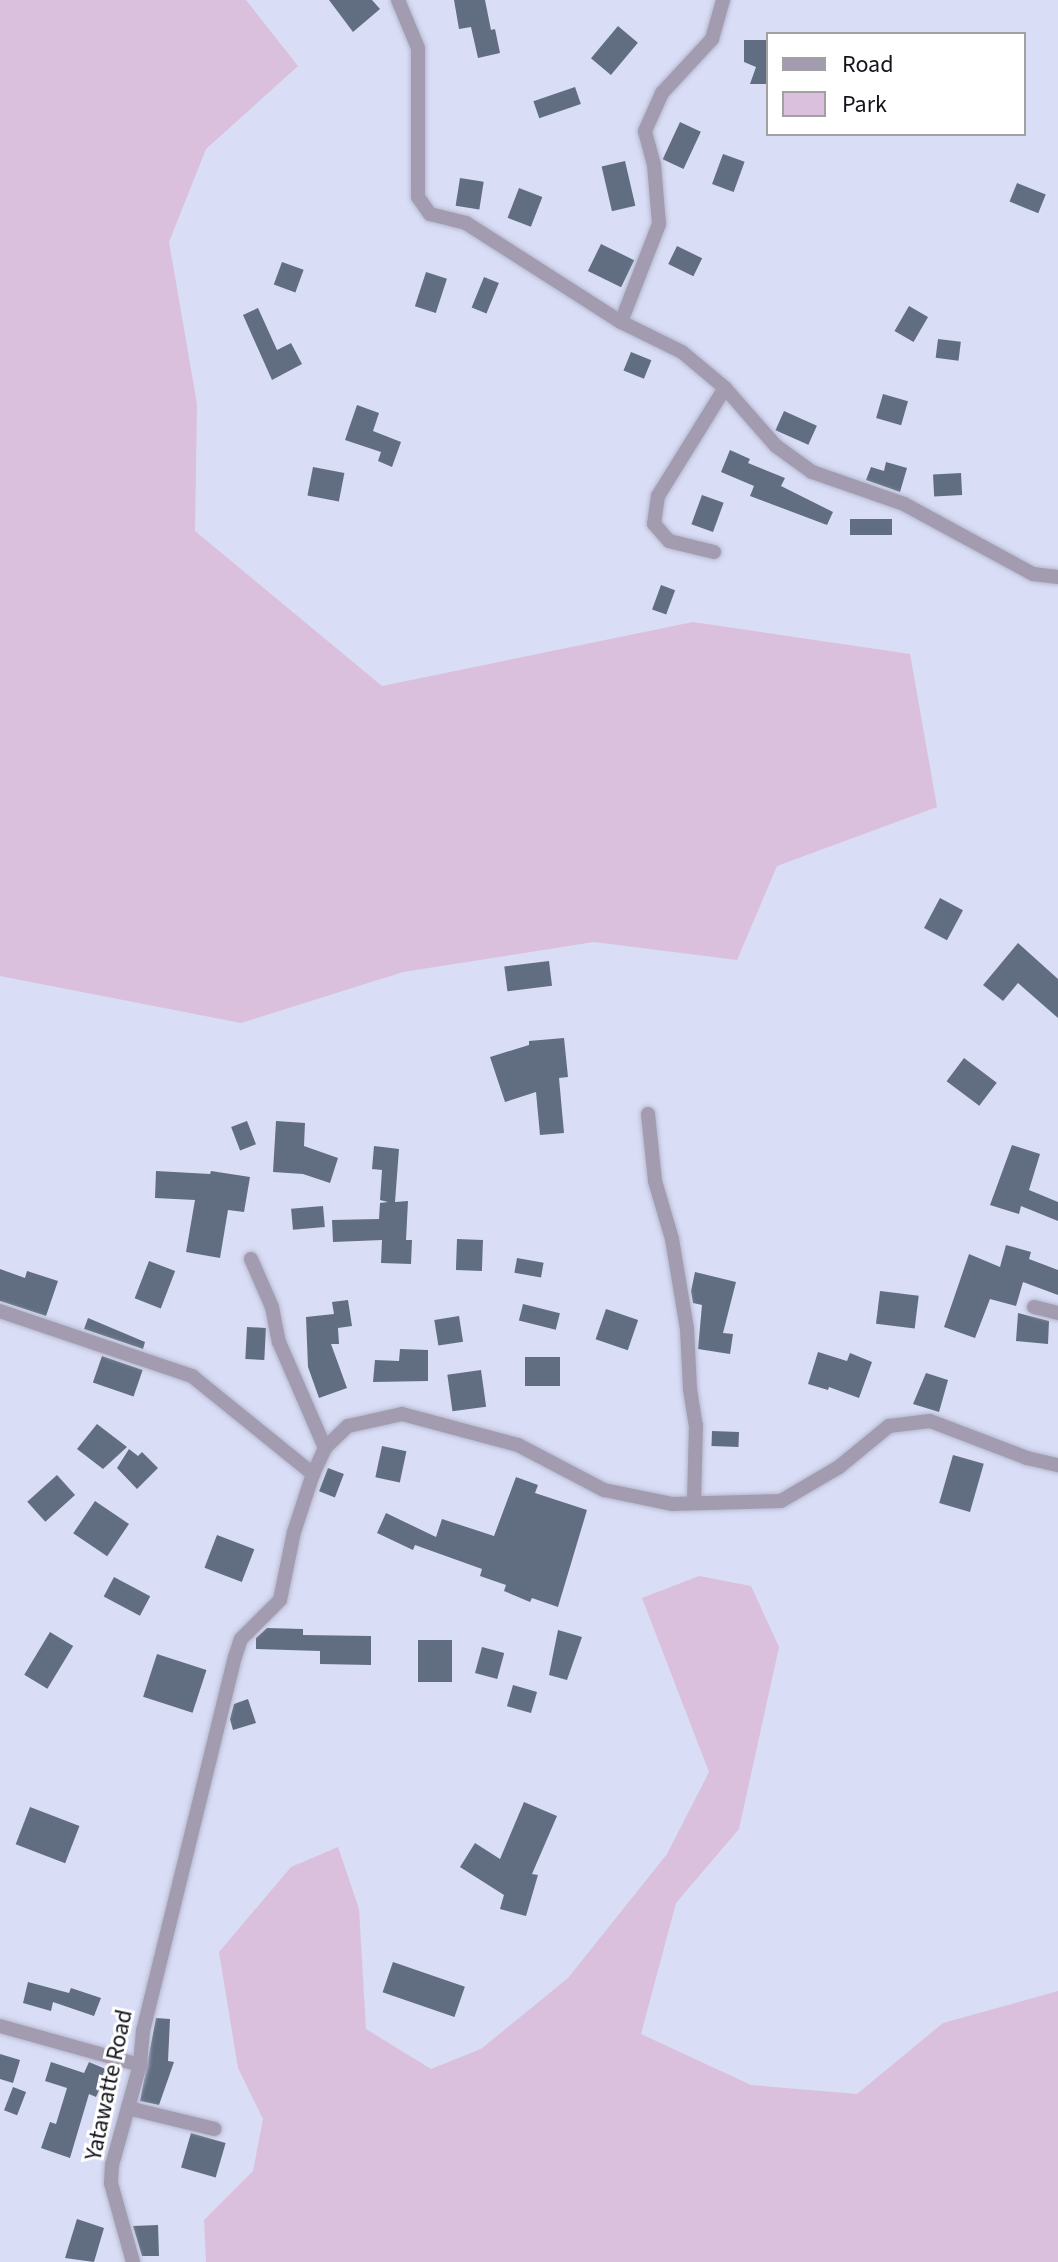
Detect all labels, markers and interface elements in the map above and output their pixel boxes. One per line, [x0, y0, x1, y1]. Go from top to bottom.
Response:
legend [766, 32, 1026, 136]
text: Road [842, 47, 894, 82]
text: Park [842, 87, 887, 122]
street label: Yatawatte Road [79, 2007, 139, 2163]

